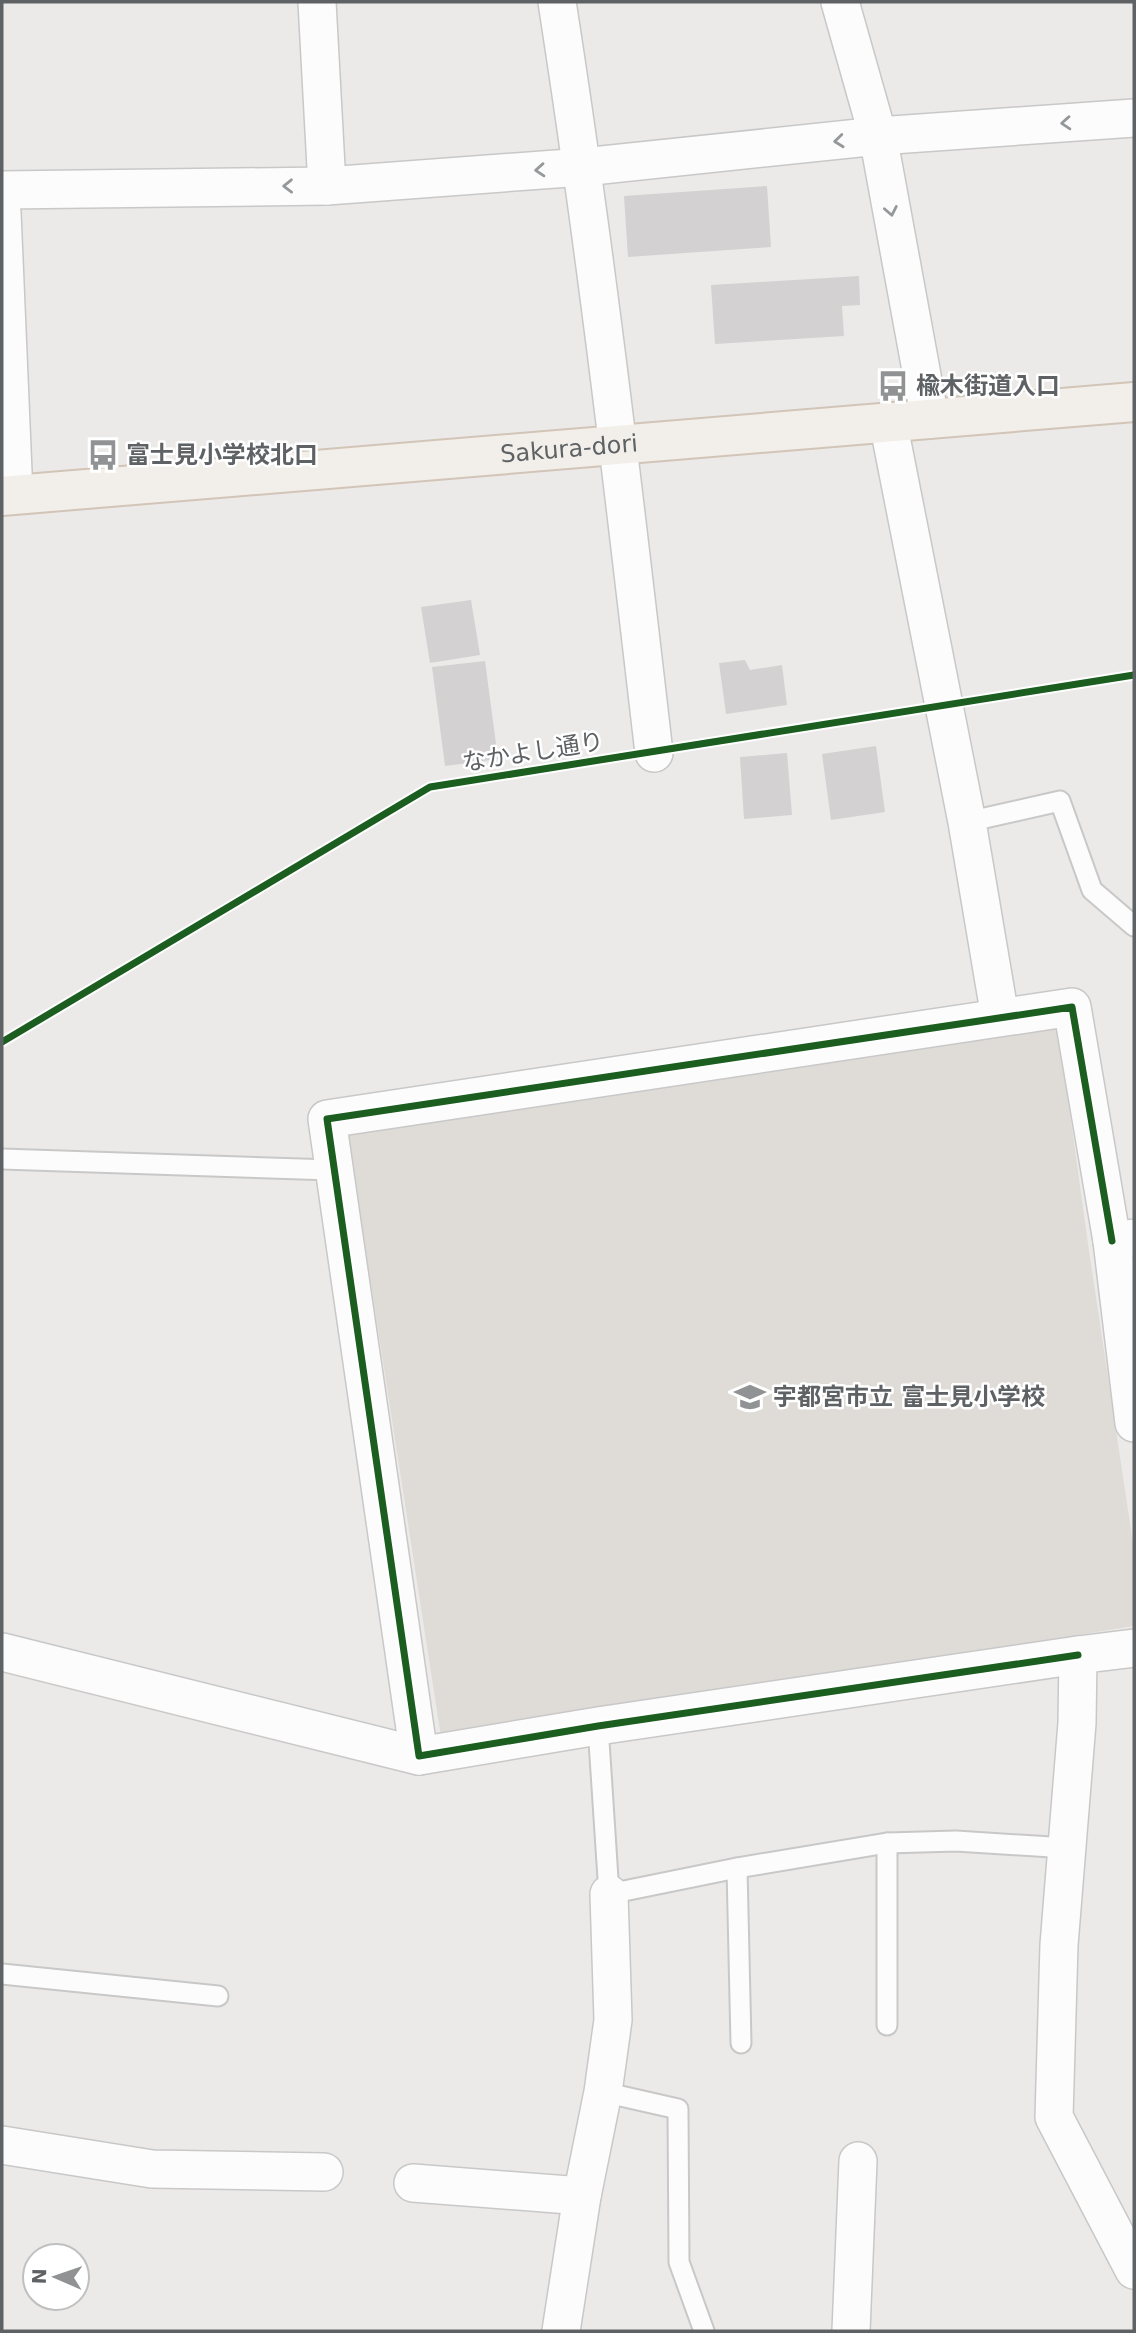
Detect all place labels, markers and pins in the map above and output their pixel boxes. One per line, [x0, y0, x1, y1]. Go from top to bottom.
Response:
bus stop icon: 楡木街道入口 [876, 369, 910, 403]
place label: 楡木街道入口 [916, 372, 1060, 400]
bus stop icon: 富士見小学校北口 [86, 438, 120, 472]
place label: 富士見小学校北口 [126, 441, 318, 469]
school or university icon: 宇都宮市立 富士見小学校 [733, 1380, 767, 1414]
place label: 宇都宮市立 富士見小学校 [773, 1383, 1045, 1411]

